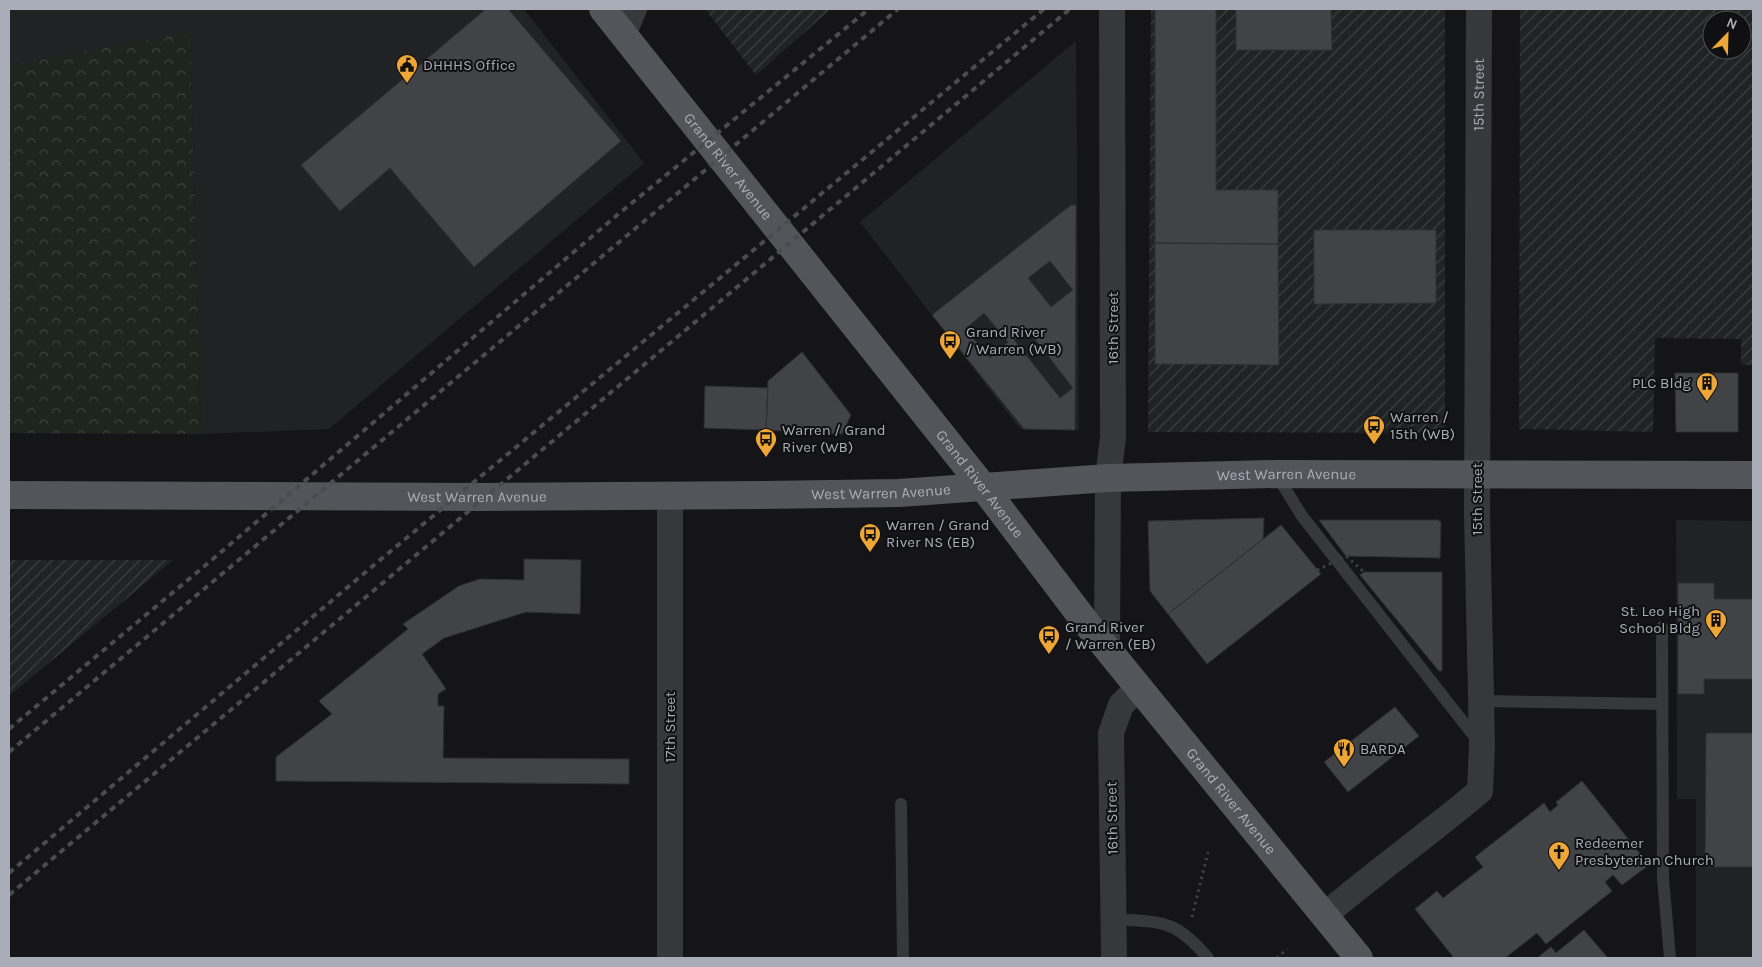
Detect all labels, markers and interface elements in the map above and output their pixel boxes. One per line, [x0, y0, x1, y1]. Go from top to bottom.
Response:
north arrow [1702, 10, 1752, 60]
text: N [1724, 14, 1740, 33]
public building icon: DHHHS Office [395, 53, 419, 84]
place label: DHHHS Office [423, 56, 516, 74]
street label: 15th Street [1470, 58, 1488, 131]
street label: Grand River Avenue [680, 109, 776, 224]
street label: 16th Street [1104, 291, 1122, 364]
place label: Grand River / Warren (WB) [966, 323, 1062, 358]
bus stop icon: Grand River / Warren (WB) [938, 329, 962, 360]
building icon: PLC Bldg [1695, 371, 1719, 402]
place label: PLC Bldg [1632, 374, 1692, 392]
place label: Warren / 15th (WB) [1390, 408, 1455, 443]
bus stop icon: Warren / 15th (WB) [1362, 414, 1386, 445]
place label: Warren / Grand River (WB) [782, 421, 886, 456]
street label: Grand River Avenue [932, 426, 1027, 541]
bus stop icon: Warren / Grand River (WB) [754, 427, 778, 458]
street label: 15th Street [1468, 462, 1486, 535]
street label: West Warren Avenue [1216, 465, 1356, 484]
street label: West Warren Avenue [811, 480, 951, 503]
street label: West Warren Avenue [407, 488, 547, 506]
place label: Warren / Grand River NS (EB) [886, 516, 990, 551]
bus stop icon: Warren / Grand River NS (EB) [858, 522, 882, 553]
place label: St. Leo High School Bldg [1619, 602, 1701, 637]
building icon: St. Leo High School Bldg [1704, 608, 1728, 639]
place label: Grand River / Warren (EB) [1065, 618, 1156, 653]
bus stop icon: Grand River / Warren (EB) [1037, 624, 1061, 655]
street label: 17th Street [661, 691, 679, 763]
restaurant icon: BARDA [1332, 737, 1356, 768]
place label: BARDA [1360, 740, 1406, 758]
street label: Grand River Avenue [1182, 744, 1280, 858]
street label: 16th Street [1102, 781, 1122, 855]
place label: Redeemer Presbyterian Church [1575, 834, 1714, 869]
church icon: Redeemer Presbyterian Church [1547, 840, 1571, 871]

